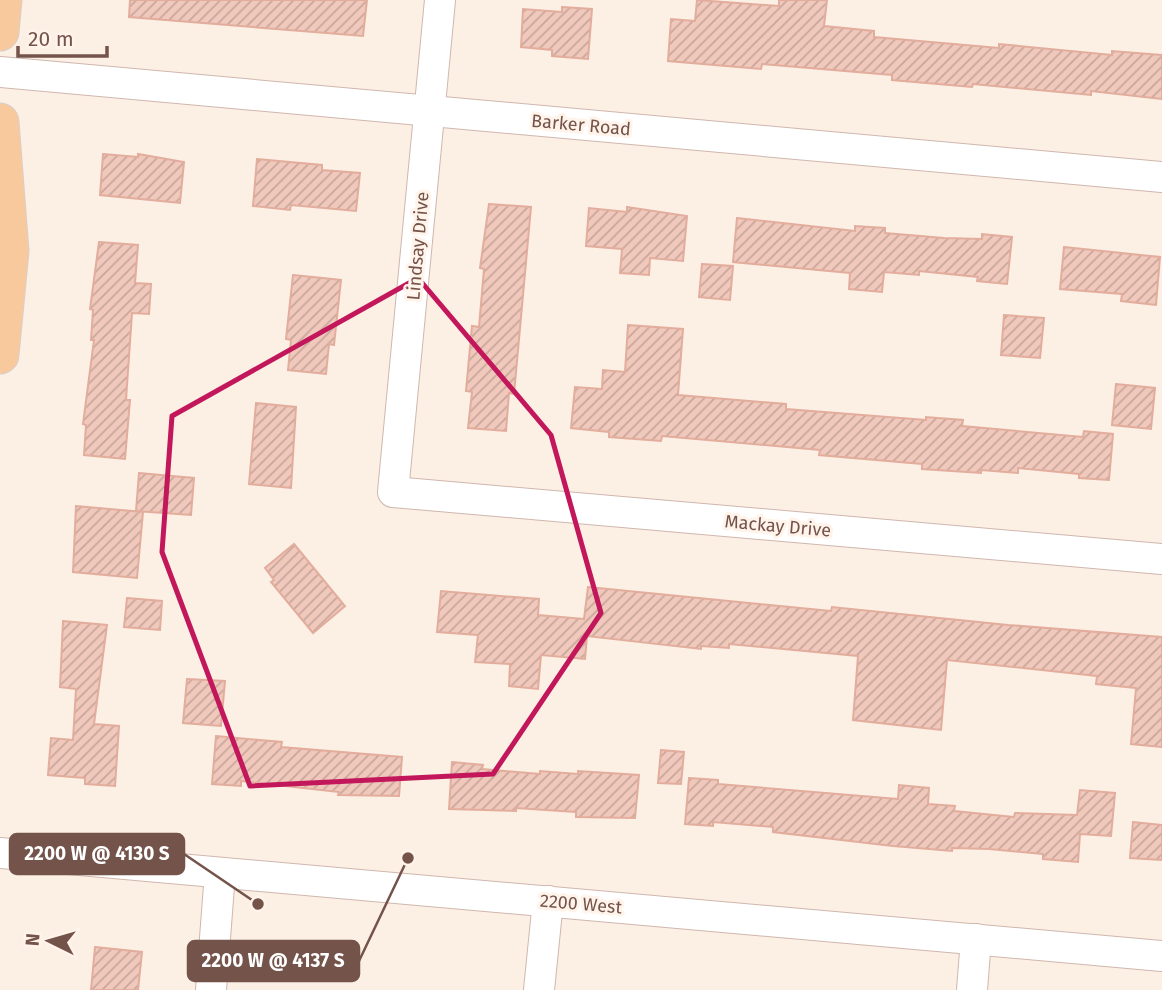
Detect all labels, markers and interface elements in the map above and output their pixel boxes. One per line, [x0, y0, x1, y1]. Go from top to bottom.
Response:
scale bar [18, 14, 107, 58]
text: 20 m [28, 26, 74, 52]
street label: Barker Road [530, 110, 632, 140]
street label: Lindsay Drive [402, 191, 434, 301]
street label: Mackay Drive [724, 510, 832, 542]
callout: 2200 W @ 4130 S [10, 834, 184, 874]
text: 2200 W @ 4130 S [24, 842, 170, 865]
street label: 2200 West [539, 889, 623, 919]
north arrow [14, 906, 84, 976]
text: N [21, 932, 45, 947]
callout: 2200 W @ 4137 S [188, 941, 359, 981]
text: 2200 W @ 4137 S [201, 949, 345, 972]

